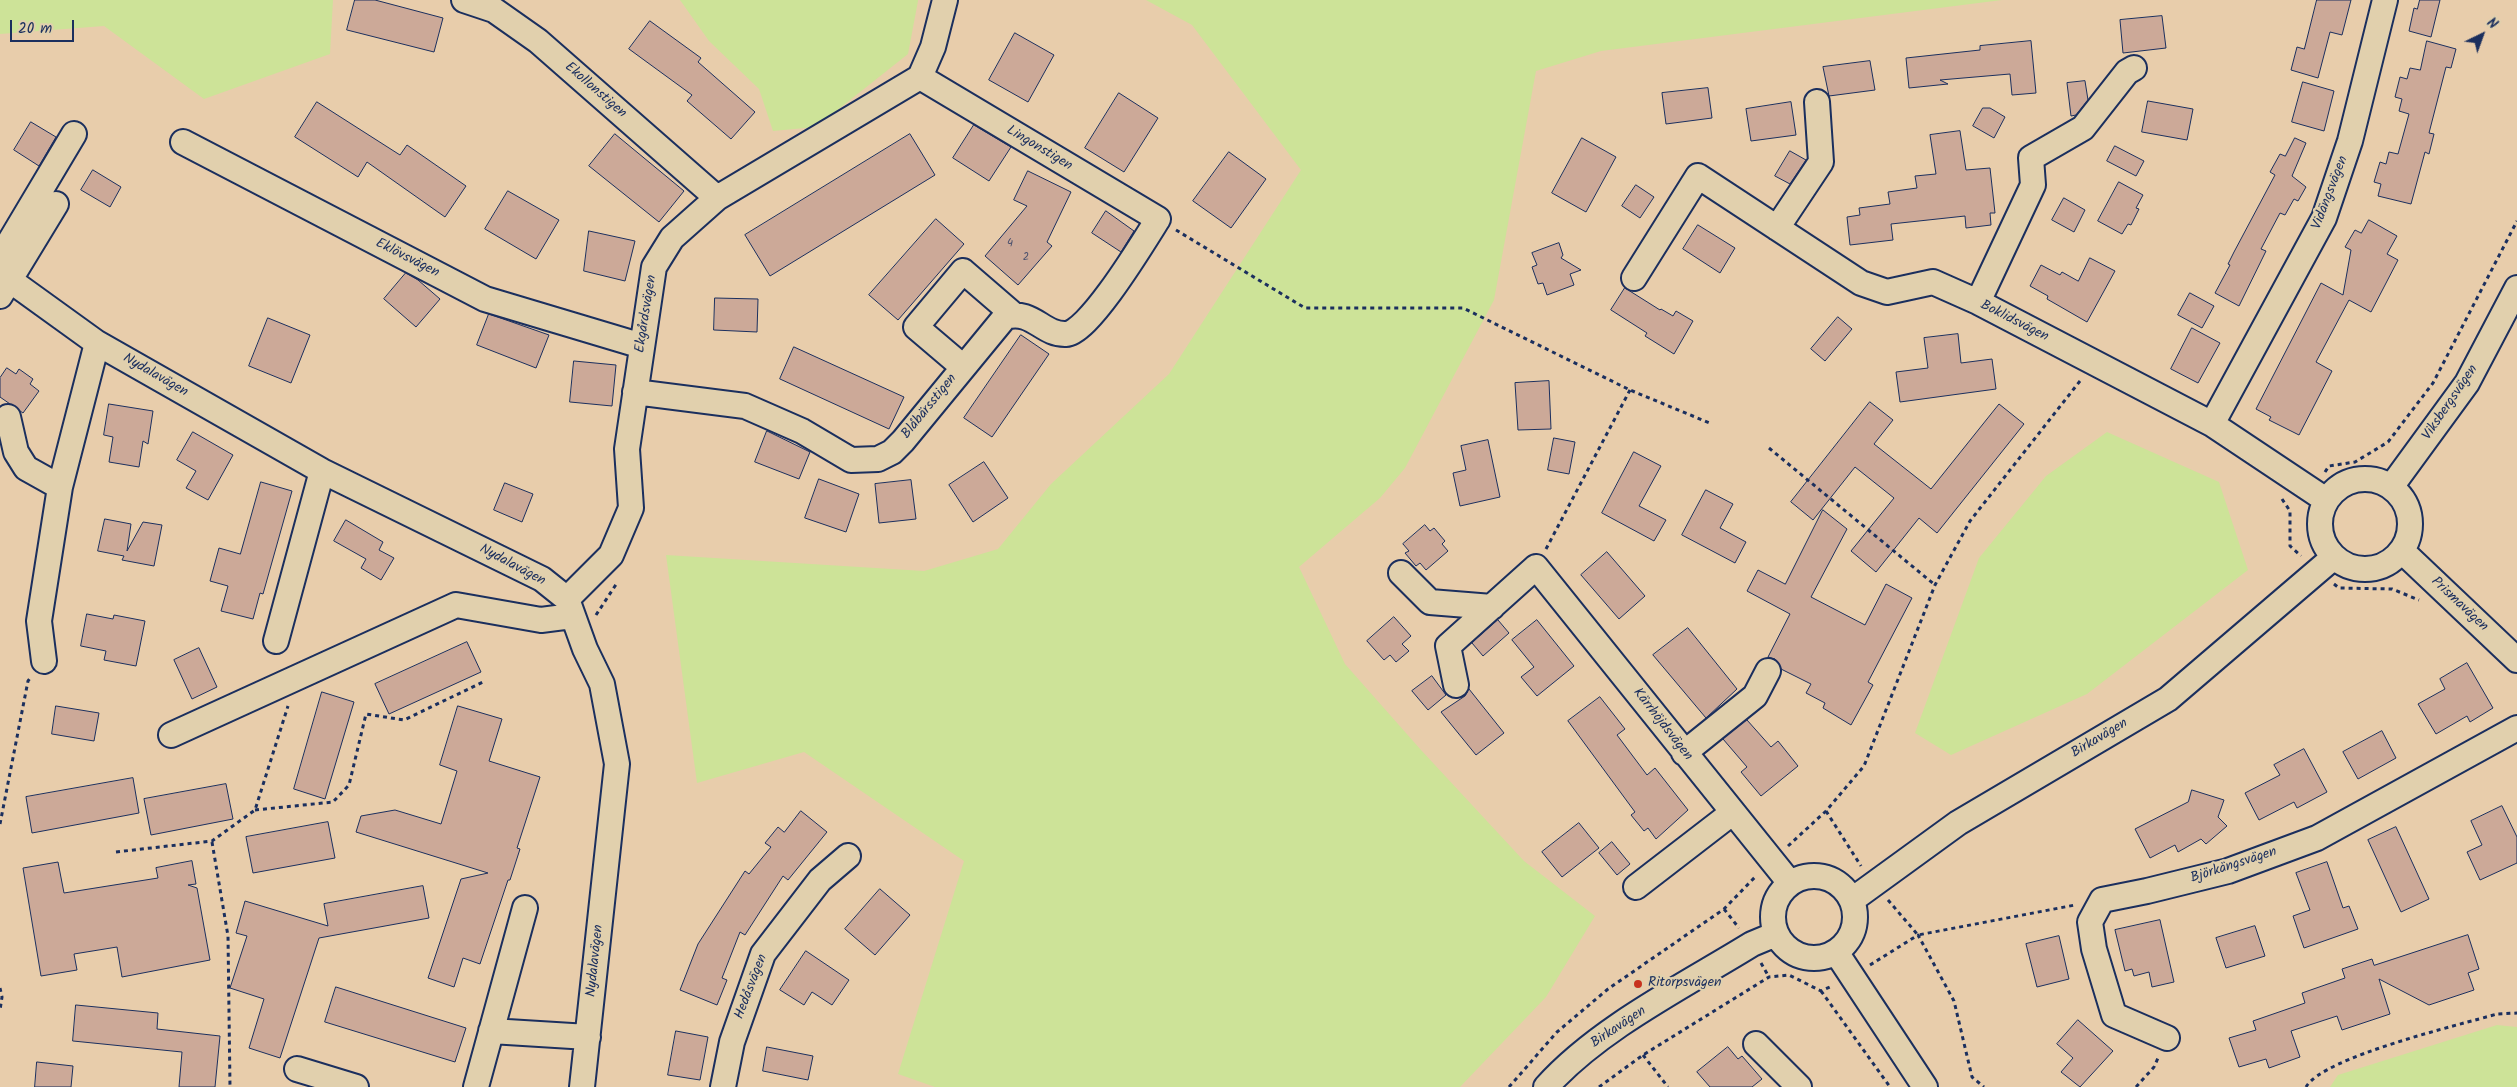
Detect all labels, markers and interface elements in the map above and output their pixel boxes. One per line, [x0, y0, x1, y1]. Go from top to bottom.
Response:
scale bar [12, 10, 76, 42]
north arrow [2457, 10, 2507, 60]
text: N [2481, 13, 2503, 35]
text: 20 m [18, 17, 52, 41]
street label: Ekollonstigen [560, 59, 630, 123]
street label: Lingonstigen [1003, 123, 1075, 175]
street label: Vidängsvägen [2309, 154, 2353, 232]
street label: Eklövsvägen [372, 236, 442, 282]
house number: 4 [1007, 237, 1013, 251]
house number: 2 [1023, 251, 1029, 265]
street label: Ekgårdsvägen [633, 274, 661, 354]
street label: Boklidsvägen [1977, 298, 2051, 346]
street label: Nydalavägen [119, 351, 191, 401]
street label: Viksbergsvägen [2420, 362, 2482, 444]
street label: Blåbärsstigen [899, 371, 961, 443]
street label: Nydalavägen [476, 542, 548, 590]
street label: Prismavägen [2427, 574, 2491, 636]
street label: Kärrhöjdsvägen [1628, 685, 1696, 765]
street label: Birkavägen [2069, 716, 2131, 762]
street label: Björkängsvägen [2189, 844, 2279, 888]
street label: Nydalavägen [584, 924, 608, 998]
street label: Hedåsvägen [732, 952, 772, 1022]
place label: Ritorpsvägen [1648, 976, 1721, 992]
marker: Ritorpsvägen [1632, 978, 1644, 990]
street label: Birkavägen [1588, 1003, 1650, 1053]

